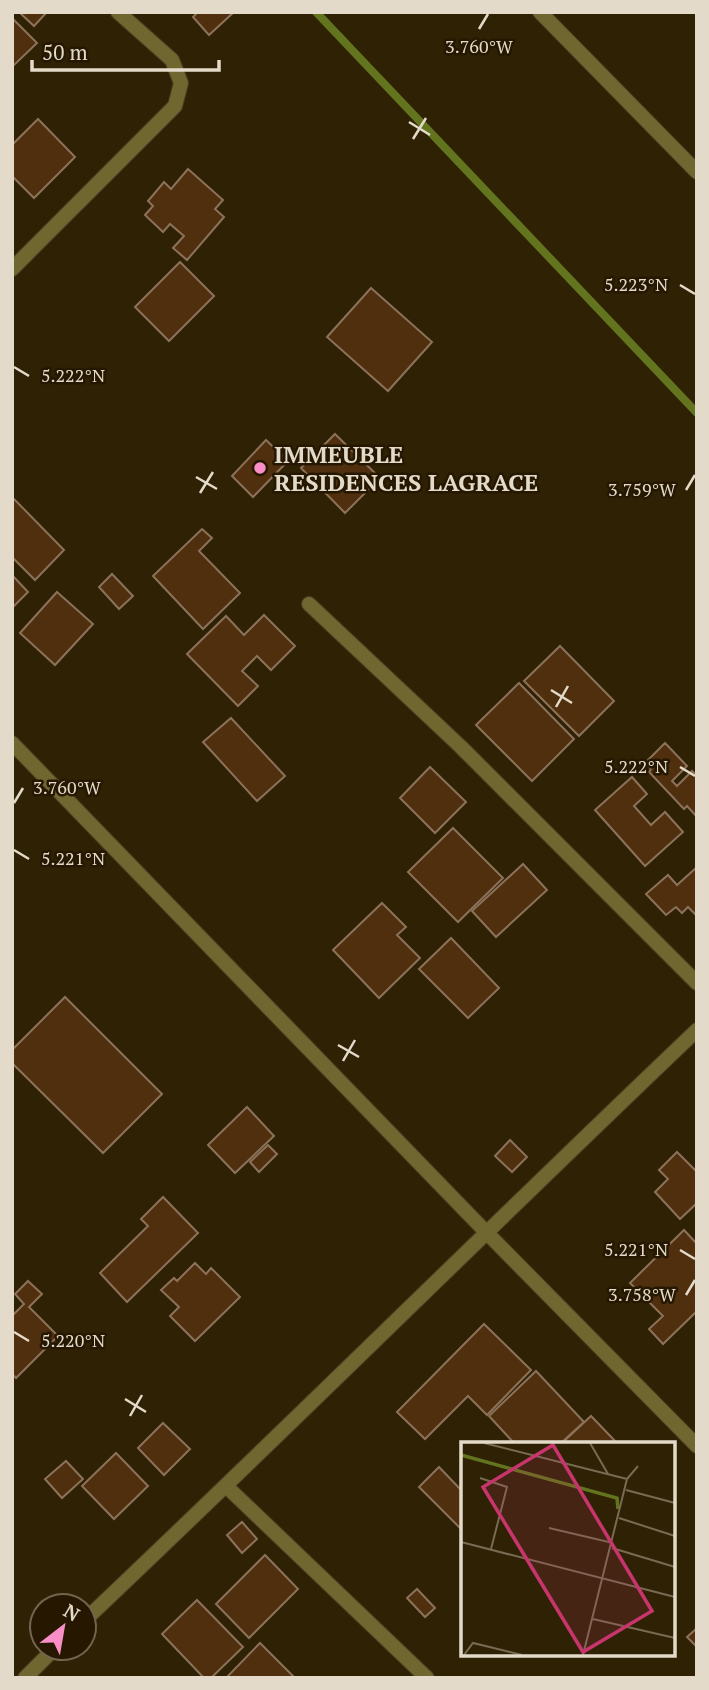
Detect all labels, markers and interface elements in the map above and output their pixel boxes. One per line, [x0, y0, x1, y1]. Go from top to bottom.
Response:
scale bar [32, 28, 219, 72]
text: 3.760°W [445, 34, 513, 58]
text: 50 m [42, 38, 88, 66]
text: 5.223°N [604, 272, 668, 296]
text: 5.222°N [41, 363, 105, 387]
place label: IMMEUBLE RESIDENCES LAGRACE [274, 438, 538, 498]
marker: IMMEUBLE RESIDENCES LAGRACE [252, 460, 268, 476]
text: 3.759°W [608, 477, 676, 501]
text: 5.222°N [604, 754, 668, 778]
text: 3.760°W [33, 775, 101, 799]
text: 5.221°N [41, 846, 105, 870]
text: 5.221°N [604, 1237, 668, 1261]
text: 3.758°W [608, 1282, 676, 1306]
text: 5.220°N [41, 1328, 105, 1352]
inset map [461, 1442, 674, 1655]
north arrow [28, 1592, 98, 1662]
text: N [59, 1598, 85, 1627]

